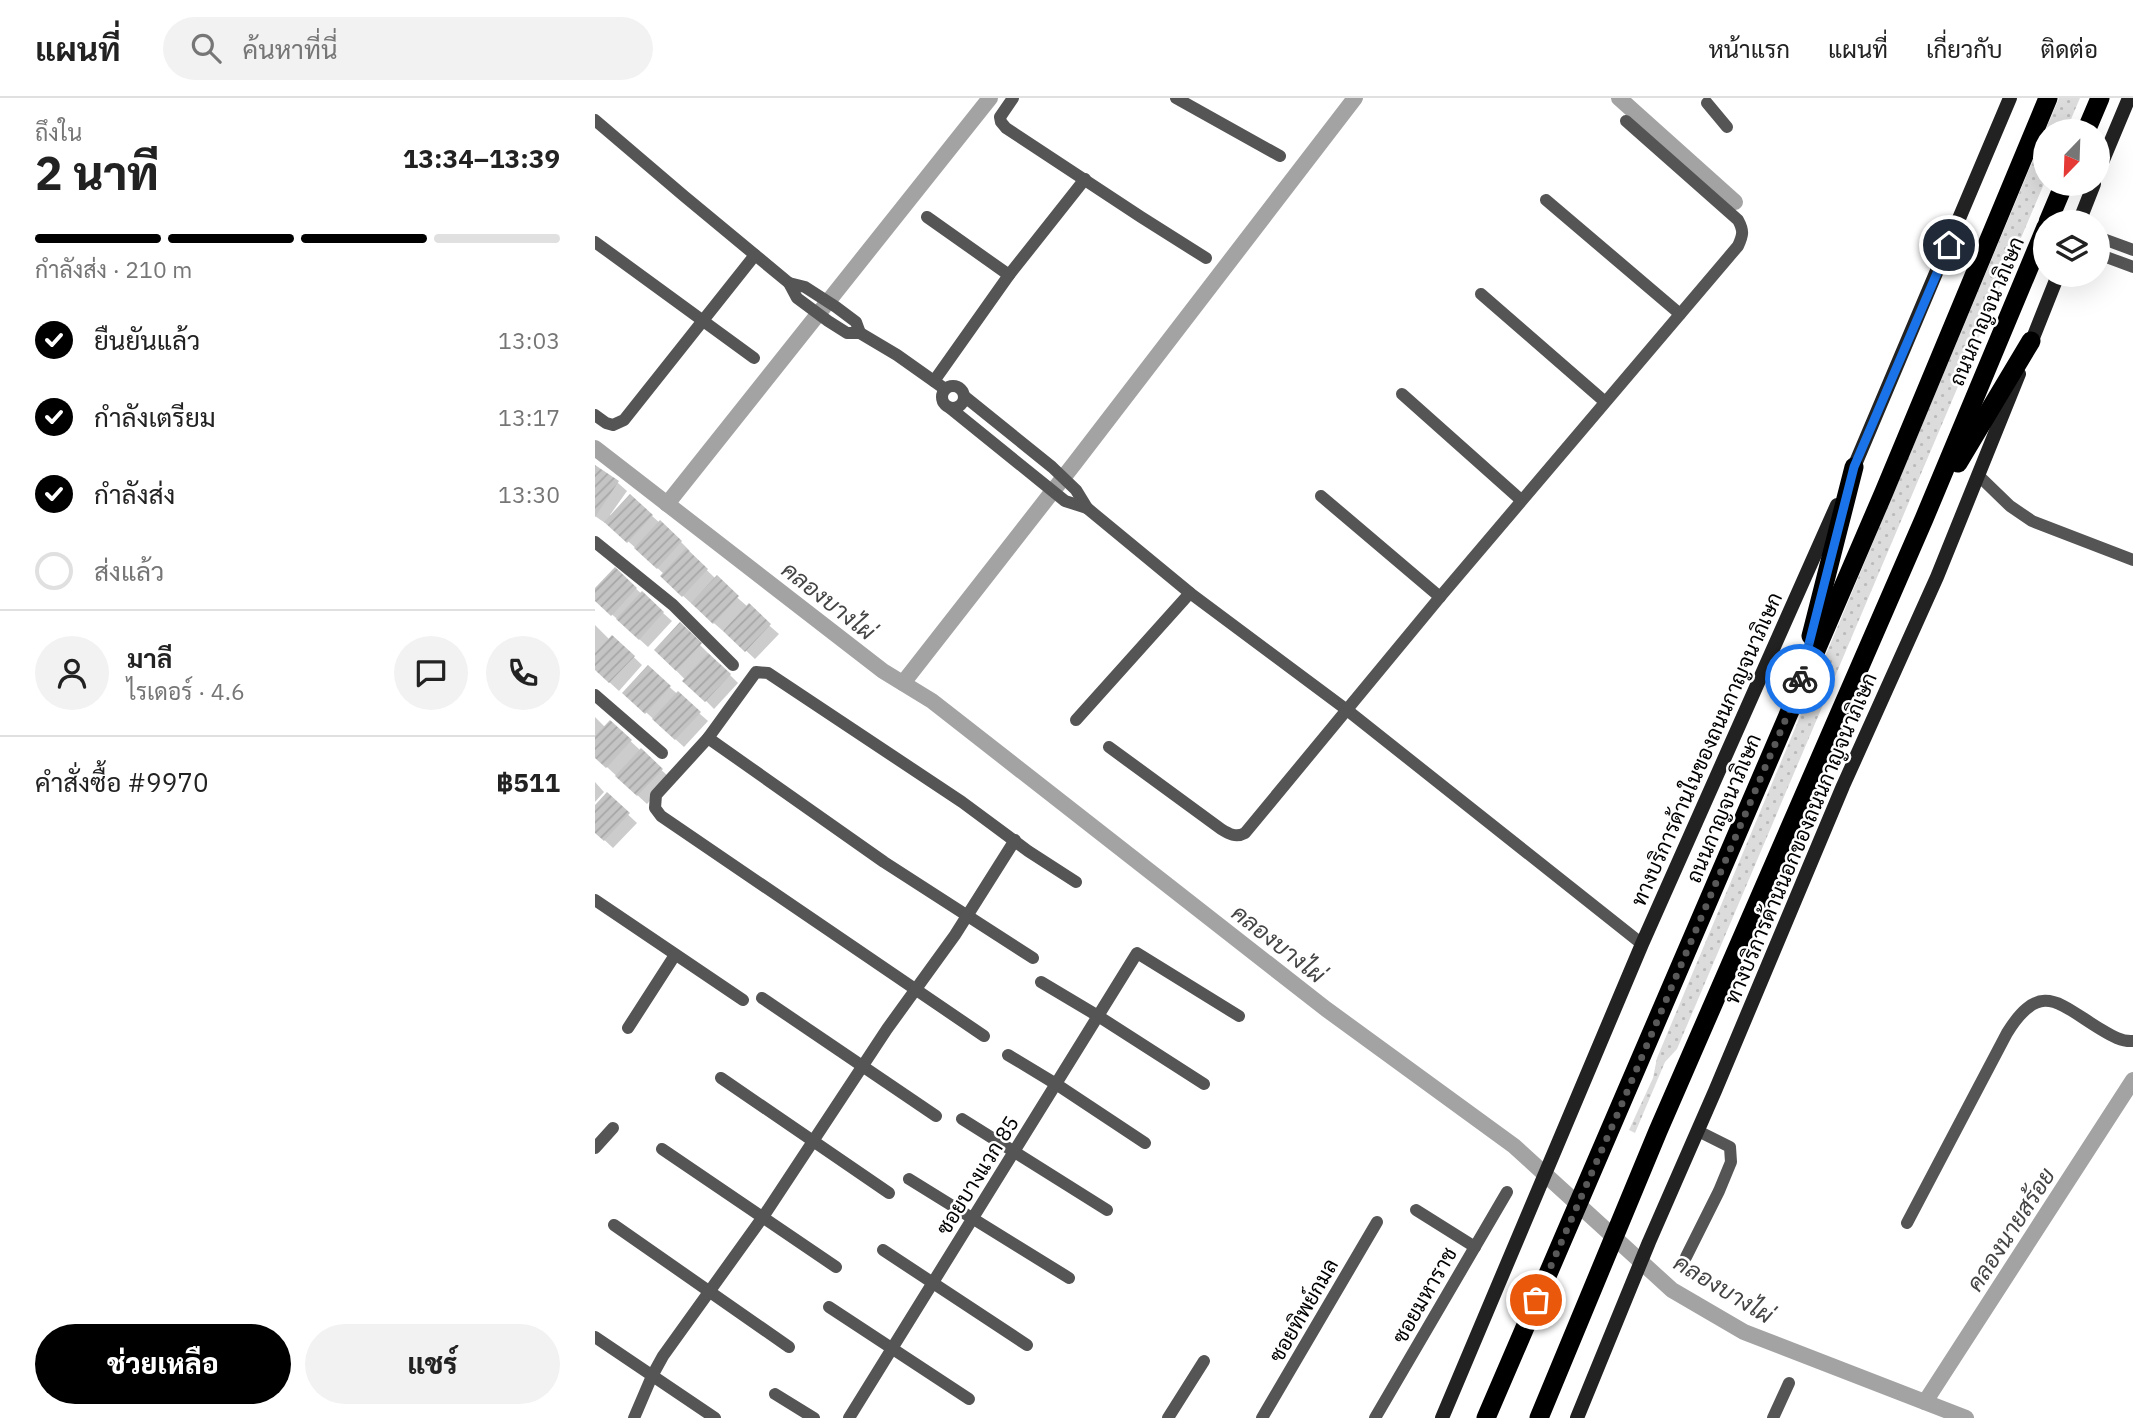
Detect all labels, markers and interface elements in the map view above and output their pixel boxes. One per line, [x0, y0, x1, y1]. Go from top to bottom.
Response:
search box [163, 17, 653, 80]
text: แผนที่ [35, 27, 121, 70]
icon: search [187, 29, 225, 67]
text: ค้นหาที่นี่ [243, 32, 338, 66]
text: หน้าแรก [1709, 33, 1790, 65]
text: แผนที่ [1828, 33, 1888, 65]
text: เกี่ยวกับ [1926, 33, 2003, 65]
text: ติดต่อ [2041, 33, 2098, 65]
text: ถึงใน [35, 117, 82, 147]
north arrow [2033, 119, 2111, 196]
map controls [2033, 119, 2110, 287]
text: 13:34–13:39 [403, 141, 560, 175]
text: 2 นาที [35, 143, 159, 203]
button: layers [2033, 210, 2110, 287]
pin [1919, 215, 1979, 275]
icon: home [1930, 226, 1968, 264]
street label: ถนนกาญจนาภิเษก [1942, 232, 2030, 390]
text: กำลังส่ง · 210 m [35, 254, 192, 284]
icon: check [35, 321, 73, 359]
text: ยืนยันแล้ว [94, 323, 200, 357]
text: 13:03 [498, 325, 560, 355]
icon: check [35, 398, 73, 436]
text: กำลังเตรียม [94, 400, 216, 434]
text: 13:17 [498, 402, 560, 432]
icon: check [35, 475, 73, 513]
text: กำลังส่ง [94, 477, 175, 511]
text: 13:30 [498, 479, 560, 509]
text: ส่งแล้ว [94, 554, 164, 588]
water label: คลองบางไผ่ [776, 554, 883, 647]
street label: ทางบริการด้านในของถนนกาญจนาภิเษก [1625, 588, 1787, 910]
button: person [35, 636, 109, 710]
button: chat [394, 636, 468, 710]
button: phone [486, 636, 560, 710]
text: มาลี [127, 641, 172, 675]
courier [1765, 644, 1835, 714]
icon: bike [1781, 660, 1819, 698]
street label: ทางบริการด้านนอกของถนนกาญจนาภิเษก [1717, 668, 1883, 1008]
text: ไรเดอร์ · 4.6 [127, 676, 245, 706]
street label: ถนนกาญจนาภิเษก [1680, 730, 1766, 886]
text: คำสั่งซื้อ #9970 [35, 765, 209, 799]
text: ฿511 [496, 765, 560, 799]
water label: คลองบางไผ่ [1226, 897, 1333, 990]
street label: ซอยบางแวก 85 [929, 1110, 1025, 1240]
water label: คลองนายสร้อย [1959, 1162, 2061, 1296]
street label: ซอยมหาราช [1385, 1242, 1463, 1348]
water label: คลองบางไผ่ [1669, 1247, 1780, 1330]
street label: ซอยทิพย์กมล [1262, 1253, 1344, 1367]
pin [1506, 1270, 1566, 1330]
icon: bag [1517, 1281, 1555, 1319]
button: ช่วยเหลือ [35, 1324, 291, 1404]
button: แชร์ [305, 1324, 560, 1404]

